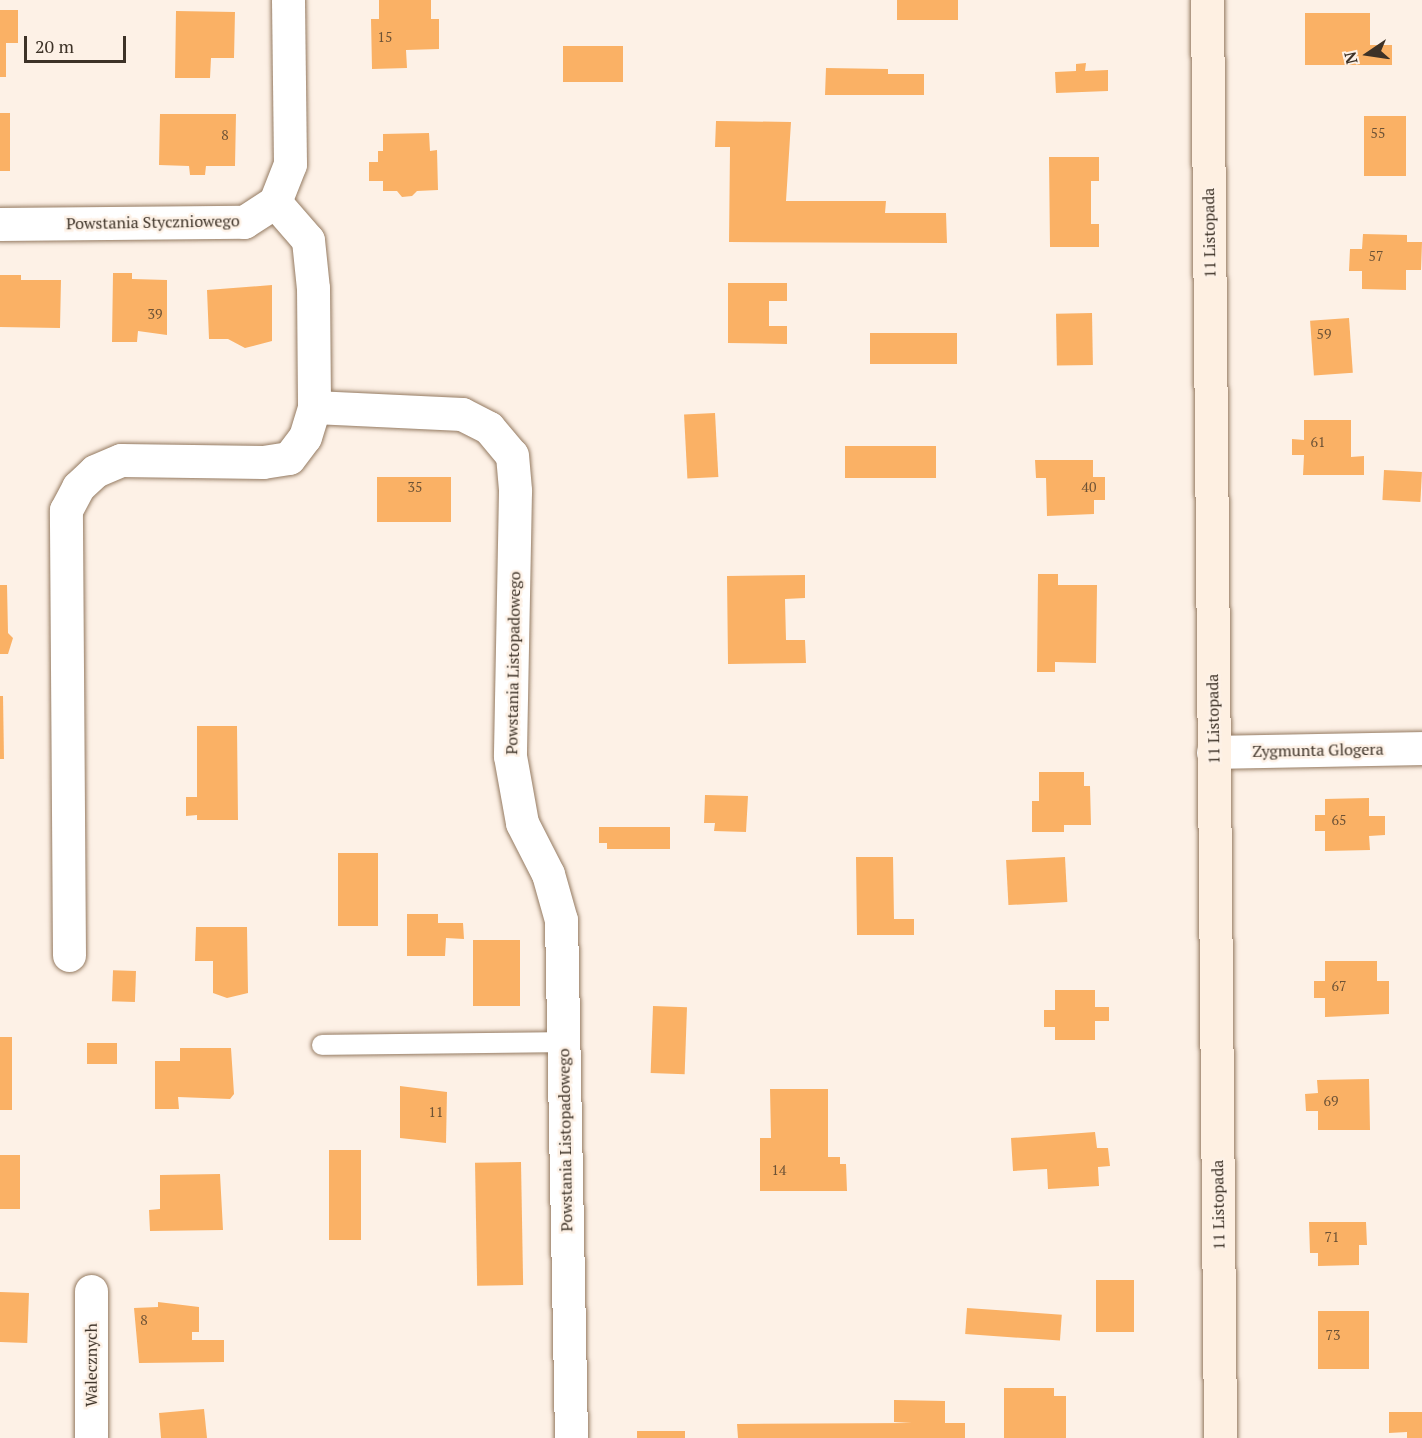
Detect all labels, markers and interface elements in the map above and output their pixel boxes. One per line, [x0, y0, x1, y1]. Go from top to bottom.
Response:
scale bar [27, 24, 129, 62]
north arrow [1338, 24, 1398, 84]
house number: 15 [378, 29, 392, 45]
text: 20 m [35, 34, 74, 58]
text: N [1338, 50, 1363, 66]
house number: 55 [1371, 125, 1385, 141]
house number: 8 [221, 127, 229, 143]
street label: 11 Listopada [1199, 188, 1219, 278]
street label: Powstania Styczniowego [66, 211, 240, 233]
house number: 57 [1369, 248, 1383, 264]
house number: 39 [148, 306, 162, 322]
house number: 59 [1317, 326, 1331, 342]
house number: 61 [1311, 434, 1325, 450]
house number: 35 [408, 479, 422, 495]
house number: 40 [1082, 479, 1096, 495]
street label: Powstania Listopadowego [502, 571, 524, 755]
street label: 11 Listopada [1203, 674, 1223, 764]
street label: Zygmunta Glogera [1252, 739, 1384, 761]
house number: 65 [1332, 812, 1346, 828]
house number: 67 [1332, 978, 1346, 994]
street label: Powstania Listopadowego [554, 1048, 576, 1232]
house number: 69 [1324, 1093, 1338, 1109]
house number: 11 [429, 1104, 443, 1120]
street label: 11 Listopada [1208, 1160, 1228, 1250]
house number: 14 [772, 1162, 786, 1178]
house number: 71 [1325, 1229, 1339, 1245]
house number: 8 [140, 1312, 148, 1328]
street label: Walecznych [81, 1323, 101, 1407]
house number: 73 [1326, 1327, 1340, 1343]

